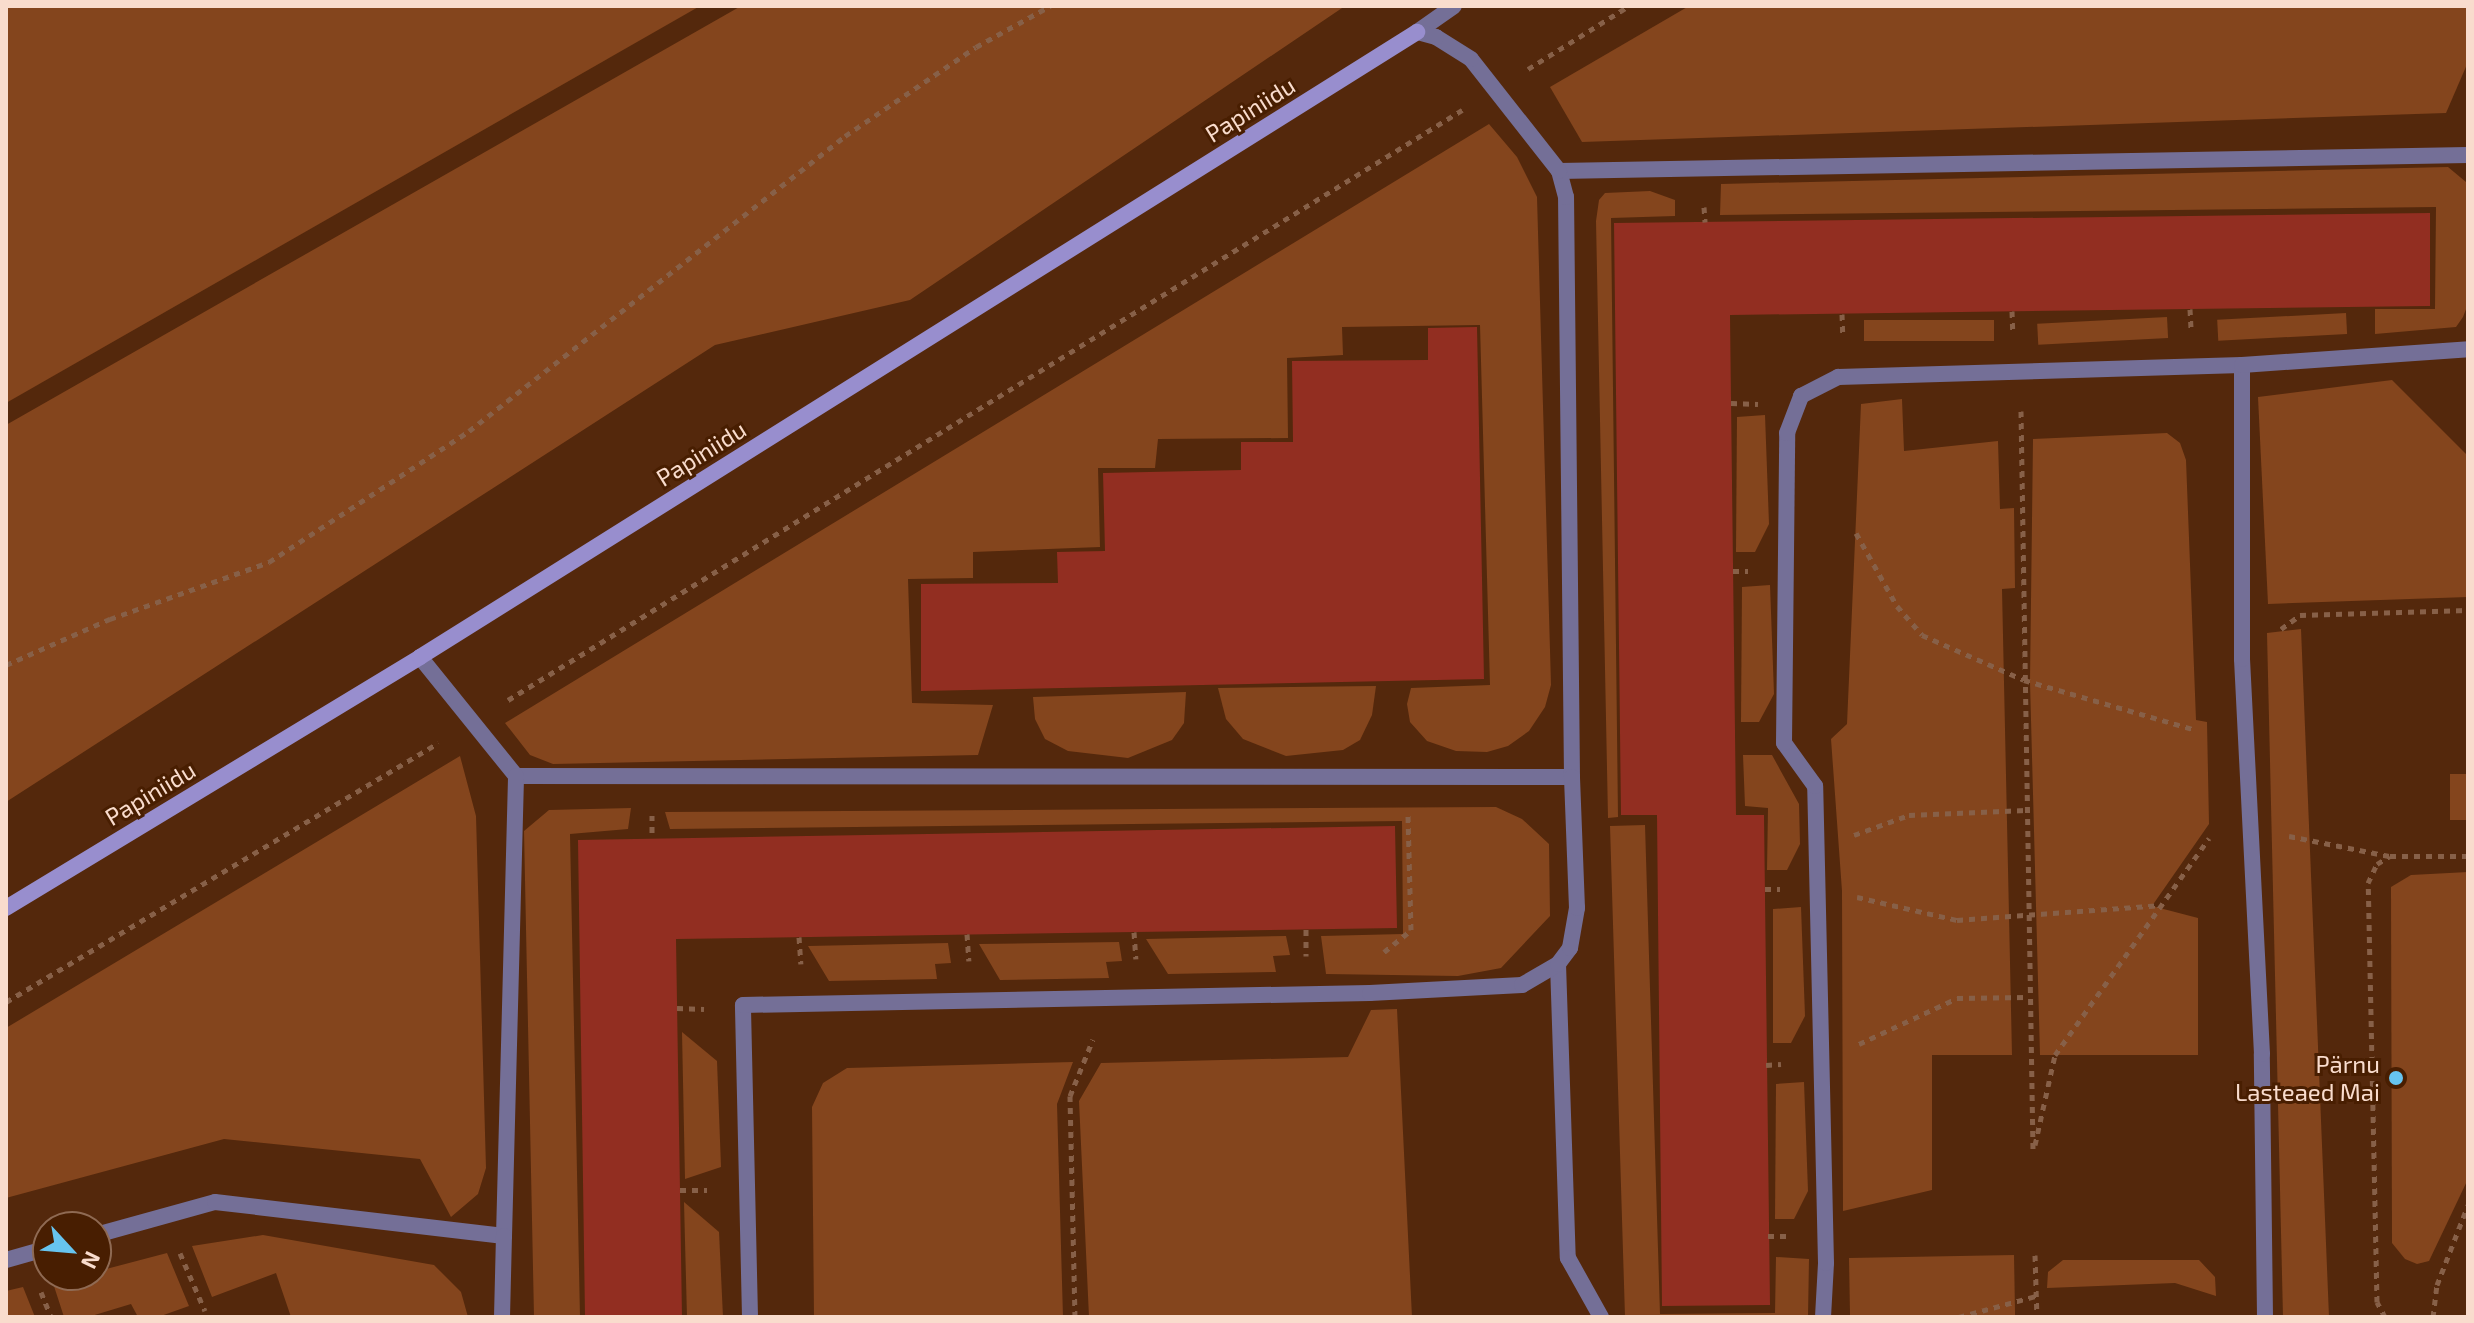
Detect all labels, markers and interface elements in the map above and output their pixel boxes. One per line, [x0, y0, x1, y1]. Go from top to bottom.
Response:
street label: Papiniidu [1200, 70, 1300, 148]
street label: Papiniidu [651, 414, 751, 492]
street label: Papiniidu [100, 755, 200, 831]
place label: Pärnu Lasteaed Mai [2235, 1050, 2380, 1106]
marker: Pärnu Lasteaed Mai [2387, 1069, 2405, 1087]
north arrow [32, 1211, 112, 1291]
text: N [77, 1248, 107, 1273]

